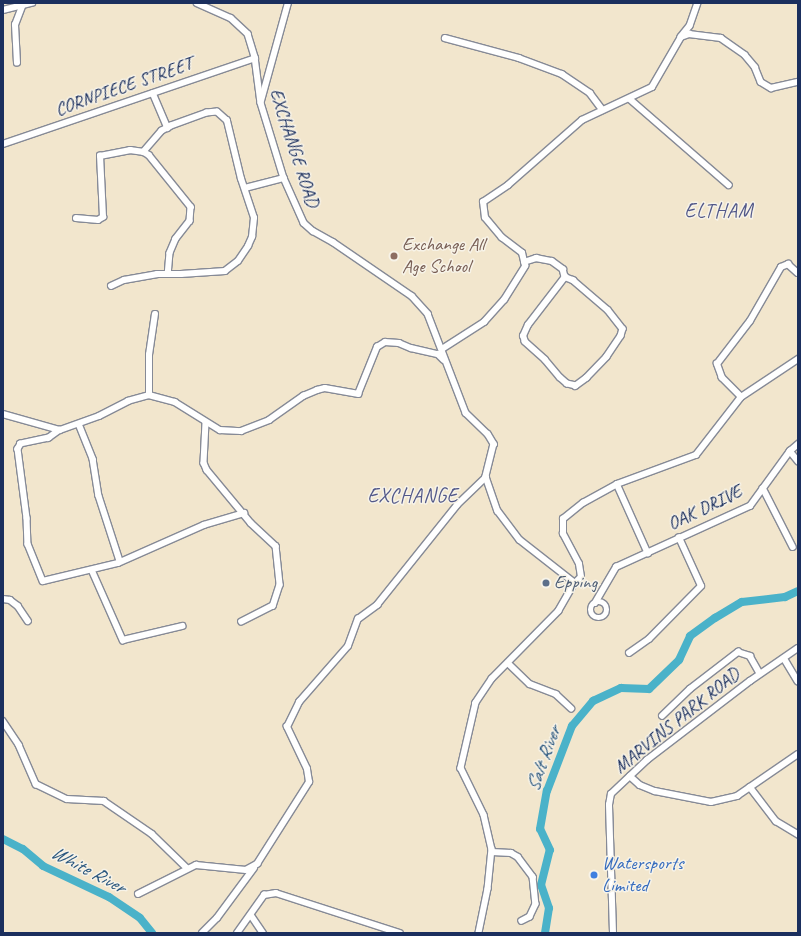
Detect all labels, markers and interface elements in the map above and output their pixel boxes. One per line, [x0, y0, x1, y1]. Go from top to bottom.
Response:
street label: CORNPIECE STREET [52, 53, 196, 121]
street label: EXCHANGE ROAD [264, 85, 324, 211]
district label: ELTHAM [684, 198, 754, 222]
place label: Exchange All Age School [402, 234, 484, 278]
marker: Exchange All Age School [389, 251, 399, 261]
street label: OAK DRIVE [664, 480, 746, 536]
district label: EXCHANGE [367, 483, 459, 507]
place label: Epping [554, 572, 597, 594]
marker: Epping [541, 578, 551, 588]
street label: MARVINS PARK ROAD [609, 663, 745, 779]
water label: Salt River [520, 723, 566, 795]
water label: White River [47, 839, 129, 899]
place label: Watersports Limited [602, 853, 683, 897]
marker: Watersports Limited [589, 870, 599, 880]

